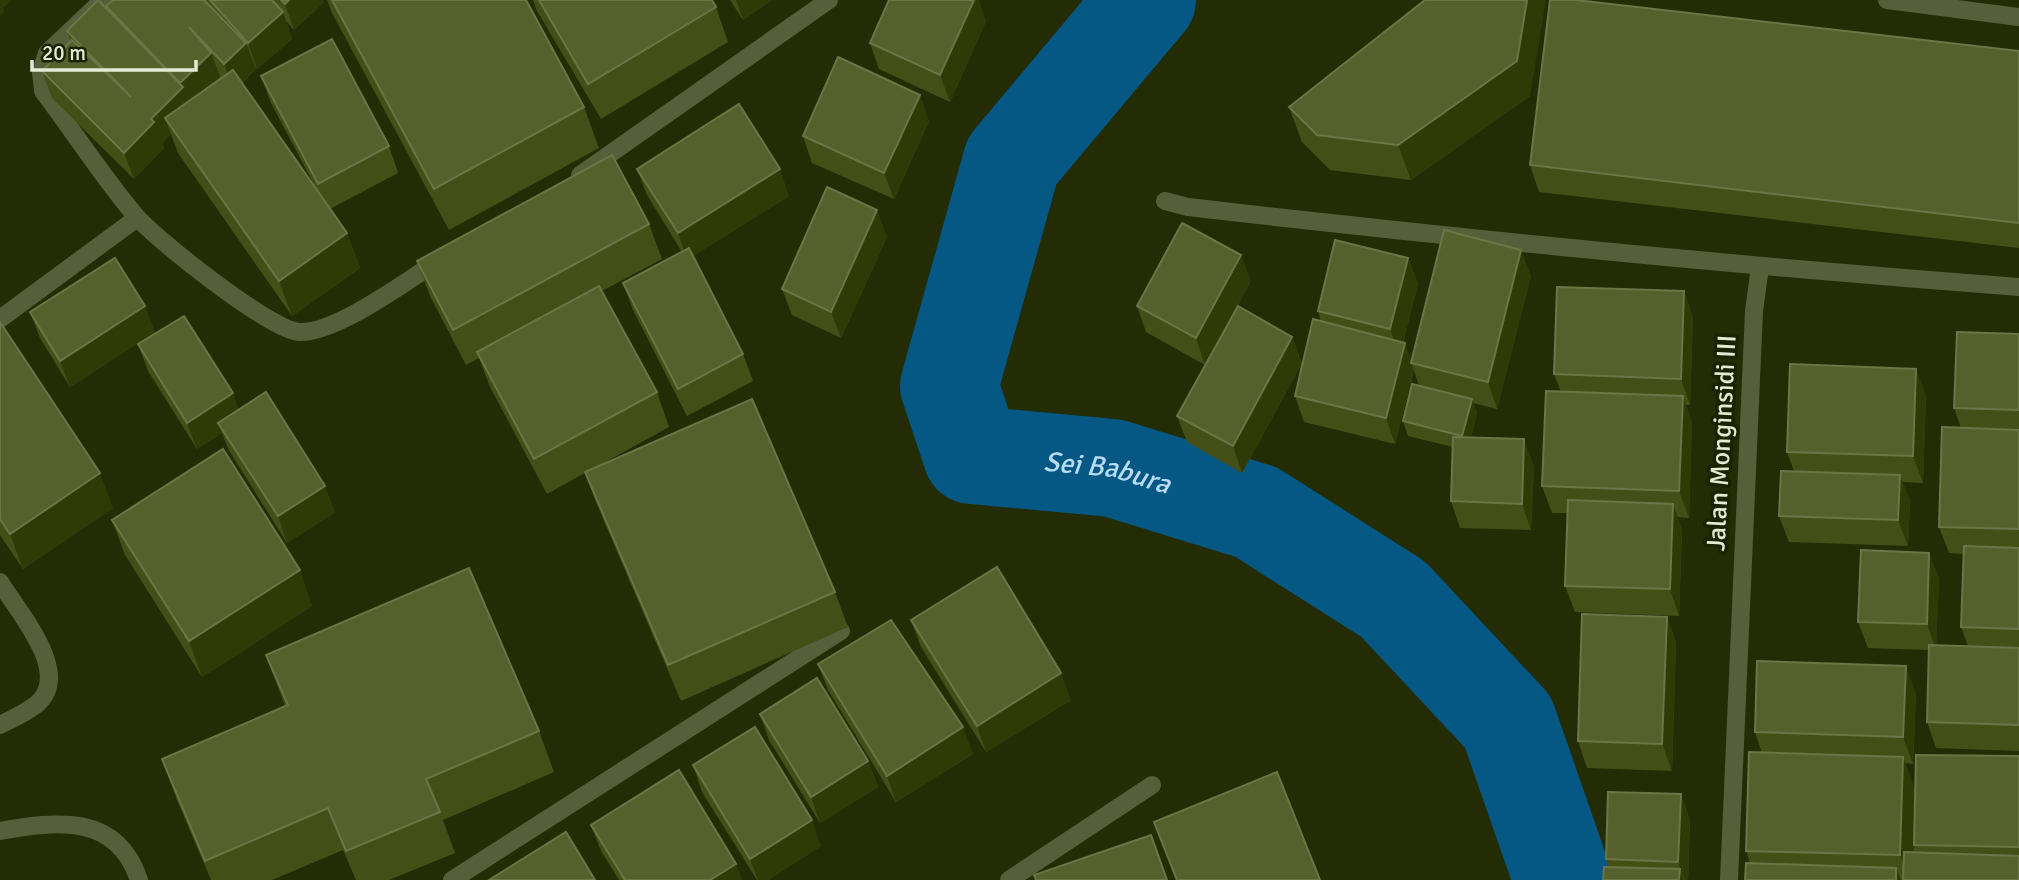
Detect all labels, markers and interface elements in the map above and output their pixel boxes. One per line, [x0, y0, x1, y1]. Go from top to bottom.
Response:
scale bar [32, 28, 196, 72]
text: 20 m [42, 40, 86, 66]
street label: Jalan Monginsidi III [1700, 334, 1744, 552]
water label: Sei Babura [1042, 445, 1176, 502]

